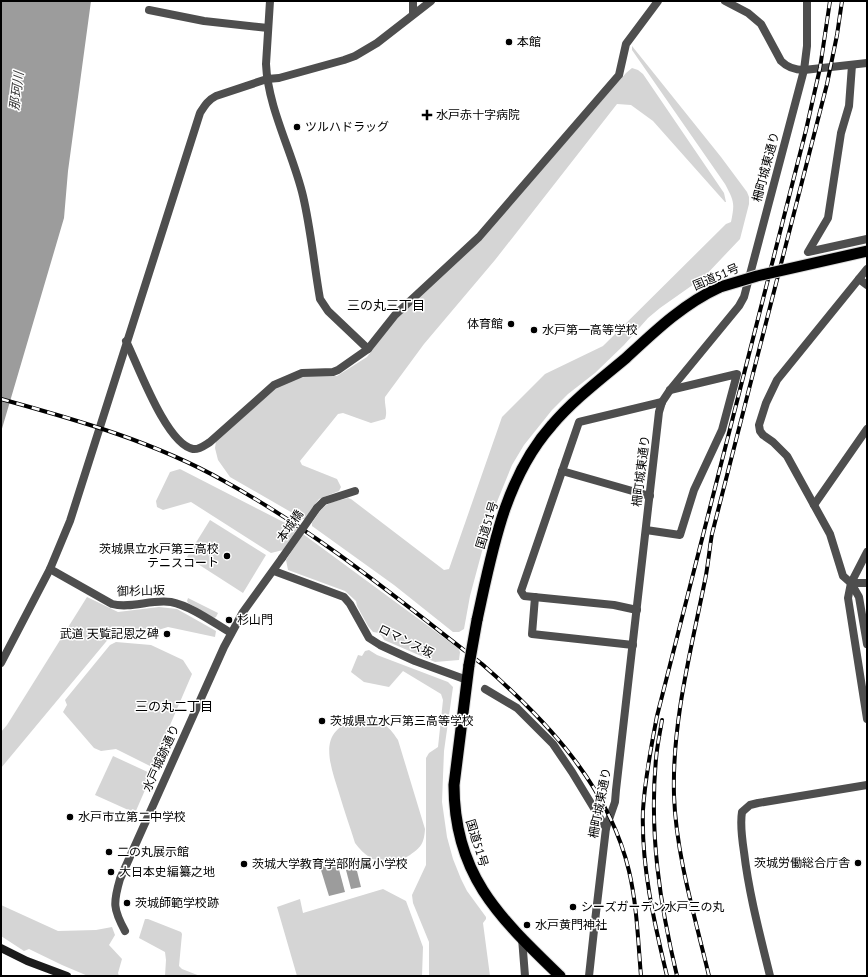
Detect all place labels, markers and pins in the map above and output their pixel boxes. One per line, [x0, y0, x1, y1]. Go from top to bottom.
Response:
place label: 本館 [517, 34, 541, 49]
marker: 本館 [504, 37, 514, 47]
place label: 水戸赤十字病院 [436, 107, 520, 122]
marker: 水戸赤十字病院 [421, 109, 433, 121]
place label: ツルハドラッグ [305, 119, 389, 134]
marker: ツルハドラッグ [292, 122, 302, 132]
place label: 体育館 [467, 316, 503, 331]
marker: 体育館 [506, 319, 516, 329]
place label: 水戸第一高等学校 [542, 322, 638, 337]
marker: 水戸第一高等学校 [529, 325, 539, 335]
place label: 茨城県立水戸第三高校 テニスコート [99, 541, 219, 570]
marker: 茨城県立水戸第三高校 テニスコート [222, 551, 232, 561]
place label: 杉山門 [237, 612, 273, 627]
marker: 杉山門 [224, 615, 234, 625]
place label: 武道 天覧記恩之碑 [60, 626, 159, 641]
marker: 武道 天覧記恩之碑 [162, 629, 172, 639]
place label: 茨城県立水戸第三高等学校 [330, 713, 474, 728]
marker: 茨城県立水戸第三高等学校 [317, 716, 327, 726]
place label: 水戸市立第二中学校 [78, 809, 186, 824]
marker: 水戸市立第二中学校 [65, 812, 75, 822]
place label: 二の丸展示館 [117, 844, 189, 859]
marker: 二の丸展示館 [104, 847, 114, 857]
place label: 茨城労働総合庁舎 [754, 855, 850, 870]
place label: 茨城大学教育学部附属小学校 [252, 856, 408, 871]
marker: 茨城労働総合庁舎 [853, 858, 863, 868]
marker: 茨城大学教育学部附属小学校 [239, 859, 249, 869]
place label: 大日本史編纂之地 [119, 864, 215, 879]
marker: 大日本史編纂之地 [106, 867, 116, 877]
place label: 茨城師範学校跡 [135, 895, 219, 910]
marker: 茨城師範学校跡 [122, 898, 132, 908]
place label: シーズガーデン水戸三の丸 [581, 899, 724, 914]
marker: シーズガーデン水戸三の丸 [568, 902, 578, 912]
place label: 水戸黄門神社 [535, 917, 607, 932]
marker: 水戸黄門神社 [522, 920, 532, 930]

